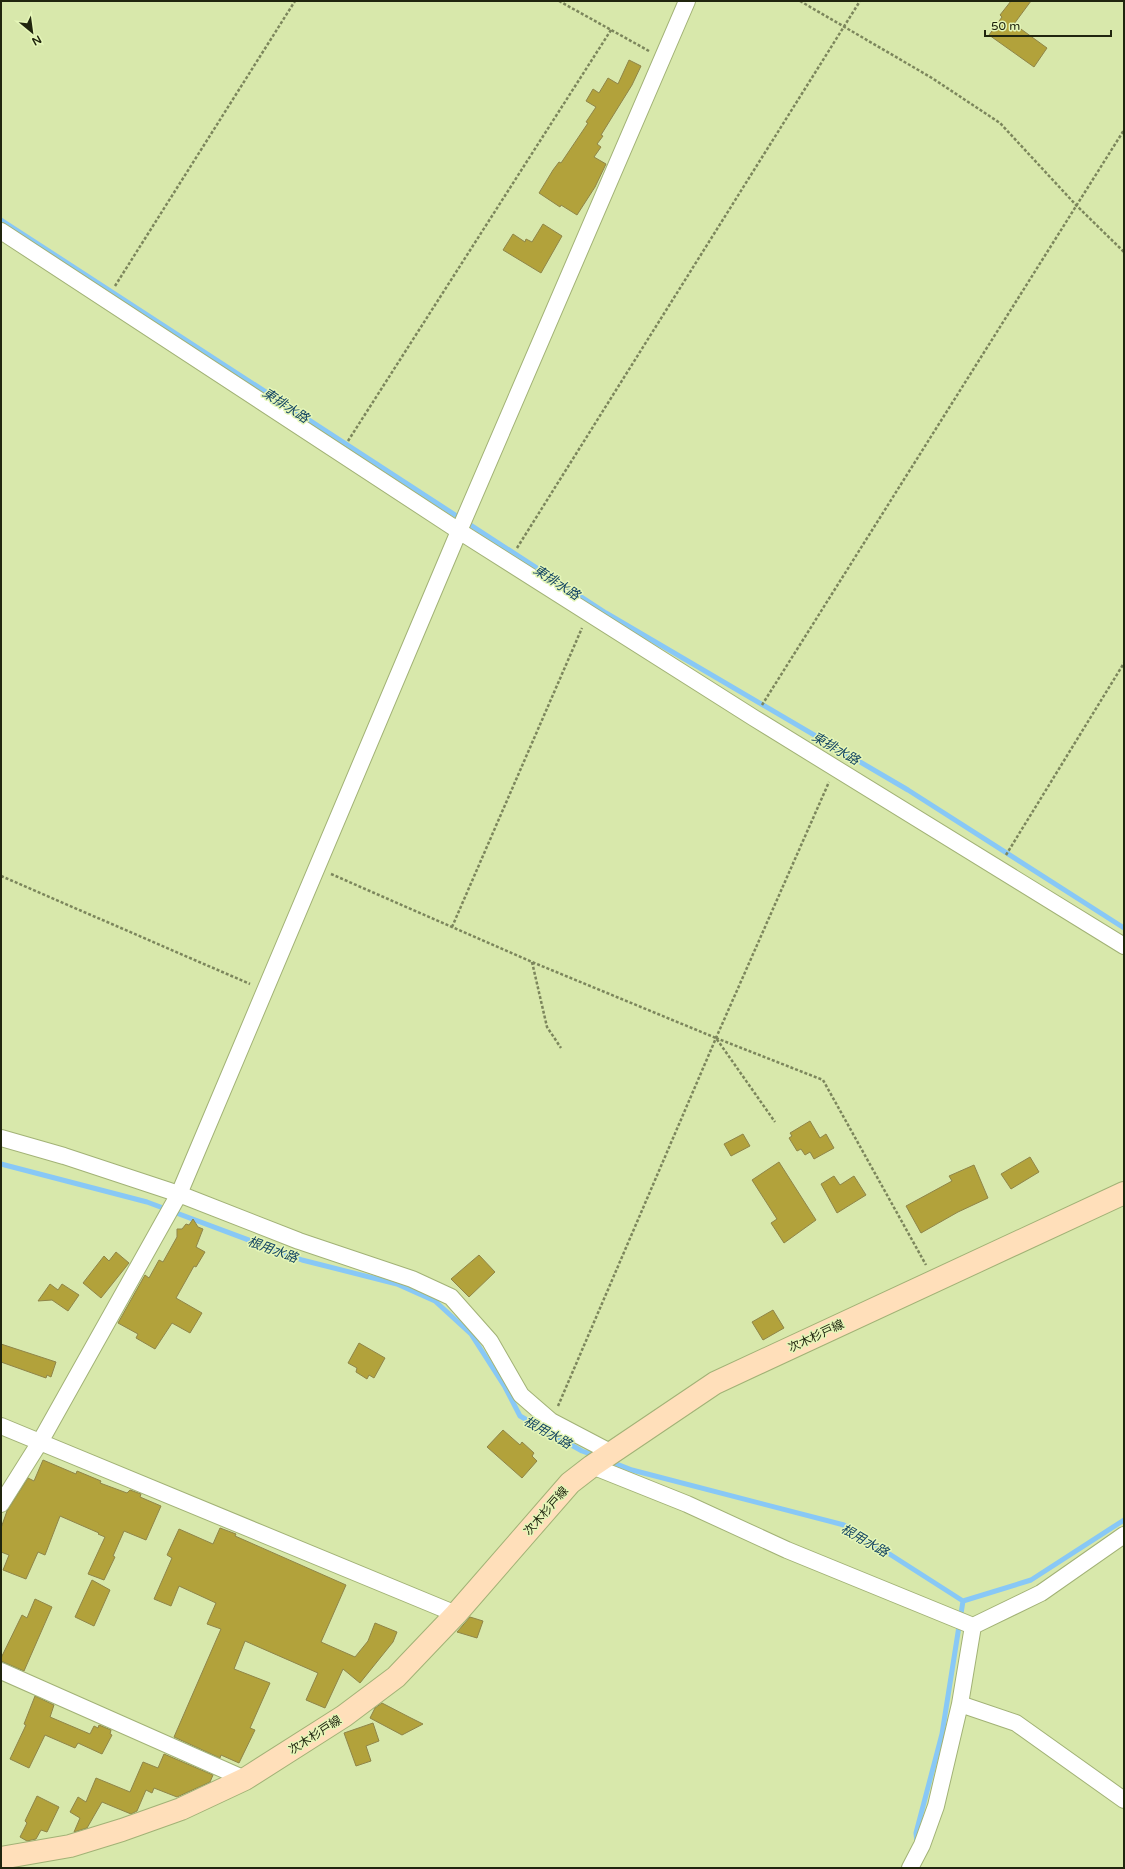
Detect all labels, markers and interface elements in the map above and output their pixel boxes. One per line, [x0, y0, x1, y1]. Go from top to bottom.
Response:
north arrow [12, 12, 52, 52]
scale bar [985, 12, 1111, 38]
text: 50 m [991, 19, 1020, 33]
text: N [30, 32, 44, 48]
water label: 東排水路 [259, 385, 312, 427]
water label: 東排水路 [530, 562, 583, 604]
water label: 東排水路 [809, 729, 863, 769]
water label: 根用水路 [245, 1234, 301, 1267]
street label: 次木杉戸線 [786, 1317, 846, 1355]
water label: 根用水路 [521, 1413, 575, 1453]
street label: 次木杉戸線 [521, 1484, 571, 1538]
water label: 根用水路 [838, 1521, 892, 1561]
street label: 次木杉戸線 [286, 1713, 344, 1757]

